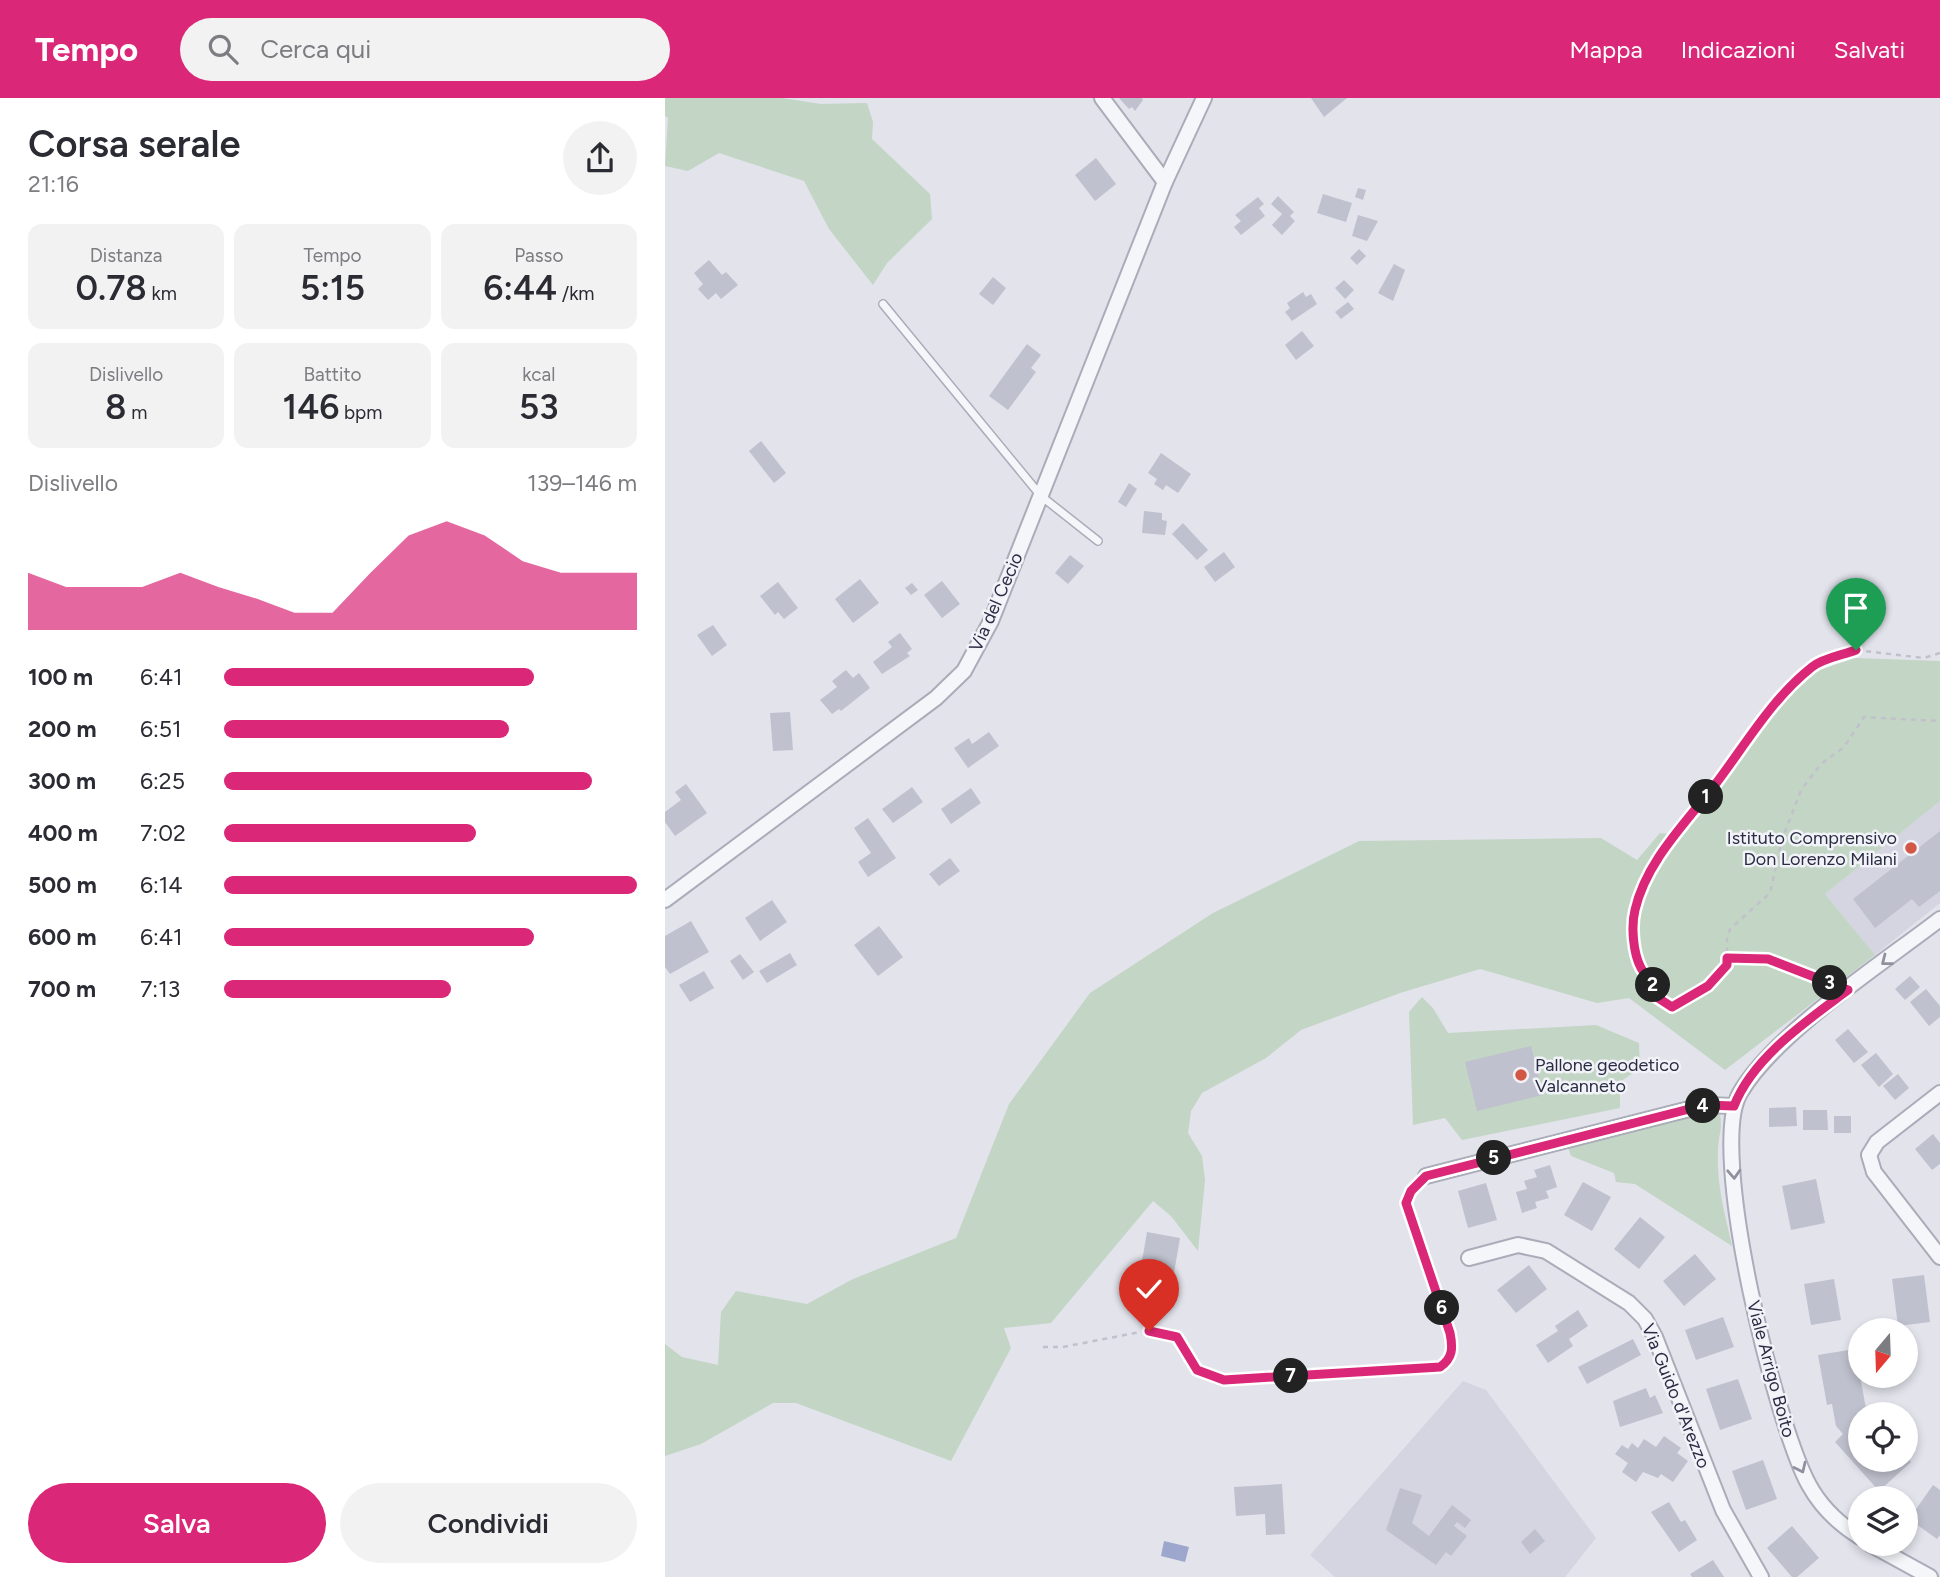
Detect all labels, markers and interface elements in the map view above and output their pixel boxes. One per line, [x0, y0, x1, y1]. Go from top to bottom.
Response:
search box [180, 18, 670, 81]
text: Tempo [35, 30, 138, 69]
icon: search [204, 30, 242, 68]
text: Cerca qui [260, 33, 371, 65]
text: Mappa [1570, 35, 1643, 64]
text: Indicazioni [1681, 35, 1796, 64]
text: Salvati [1834, 35, 1905, 64]
text: Corsa serale [28, 121, 240, 167]
button: share [563, 121, 637, 195]
text: 21:16 [28, 170, 79, 198]
text: Distanza [90, 244, 163, 267]
text: Tempo [303, 244, 362, 267]
text: Passo [514, 244, 563, 267]
text: 0.78 [75, 267, 147, 309]
text: 5:15 [300, 267, 365, 309]
text: 6:44 [483, 267, 557, 309]
text: km [147, 282, 177, 305]
text: /km [557, 282, 595, 305]
text: Dislivello [89, 363, 163, 386]
text: Battito [303, 363, 362, 386]
text: kcal [522, 363, 555, 386]
text: 8 [105, 386, 126, 428]
text: 146 [283, 386, 339, 428]
text: 53 [519, 386, 559, 428]
text: m [126, 401, 147, 424]
text: bpm [339, 401, 382, 424]
text: Dislivello [28, 469, 118, 497]
text: 139–146 m [527, 469, 637, 497]
street label: Via del Cecio [964, 549, 1028, 655]
pin [1826, 578, 1886, 650]
icon: arrive [1837, 589, 1875, 627]
text: 100 m [28, 663, 93, 691]
text: 6:41 [140, 663, 183, 691]
text: 200 m [28, 715, 97, 743]
text: 6:51 [140, 715, 182, 743]
text: 300 m [28, 767, 96, 795]
text: 6:25 [140, 767, 185, 795]
pin: 1 [1689, 780, 1723, 814]
text: 1 [1701, 785, 1710, 808]
text: 400 m [28, 819, 98, 847]
text: 7:02 [140, 819, 186, 847]
place label: Istituto Comprensivo Don Lorenzo Milani [1727, 827, 1897, 870]
marker: Istituto Comprensivo Don Lorenzo Milani [1903, 840, 1919, 856]
text: 500 m [28, 871, 97, 899]
text: 6:14 [140, 871, 183, 899]
text: 600 m [28, 923, 97, 951]
text: 6:41 [140, 923, 183, 951]
one-way arrow [1881, 952, 1894, 965]
pin: 3 [1813, 966, 1847, 1001]
pin: 2 [1635, 968, 1671, 1002]
text: 3 [1824, 971, 1835, 994]
text: 2 [1647, 973, 1658, 996]
text: 700 m [28, 975, 96, 1003]
text: 7:13 [140, 975, 180, 1003]
place label: Pallone geodetico Valcanneto [1535, 1054, 1679, 1097]
marker: Pallone geodetico Valcanneto [1513, 1067, 1529, 1083]
pin: 4 [1685, 1088, 1721, 1124]
text: 4 [1696, 1094, 1709, 1117]
pin: 5 [1477, 1140, 1511, 1176]
text: 5 [1488, 1146, 1499, 1169]
one-way arrow [1726, 1169, 1741, 1180]
pin [1119, 1259, 1179, 1331]
icon: check [1130, 1270, 1168, 1308]
pin: 6 [1425, 1290, 1459, 1326]
text: 6 [1436, 1296, 1447, 1319]
street label: Viale Arrigo Boito [1742, 1298, 1800, 1440]
north arrow [1848, 1318, 1918, 1388]
map controls [1848, 1318, 1918, 1556]
street label: Via Guido d'Arezzo [1637, 1321, 1715, 1471]
pin: 7 [1273, 1358, 1309, 1394]
text: 7 [1285, 1364, 1296, 1387]
button: locate [1848, 1402, 1918, 1472]
one-way arrow [1792, 1460, 1806, 1473]
button: Salva [28, 1483, 326, 1563]
button: Condividi [340, 1483, 637, 1563]
button: layers [1848, 1486, 1918, 1556]

